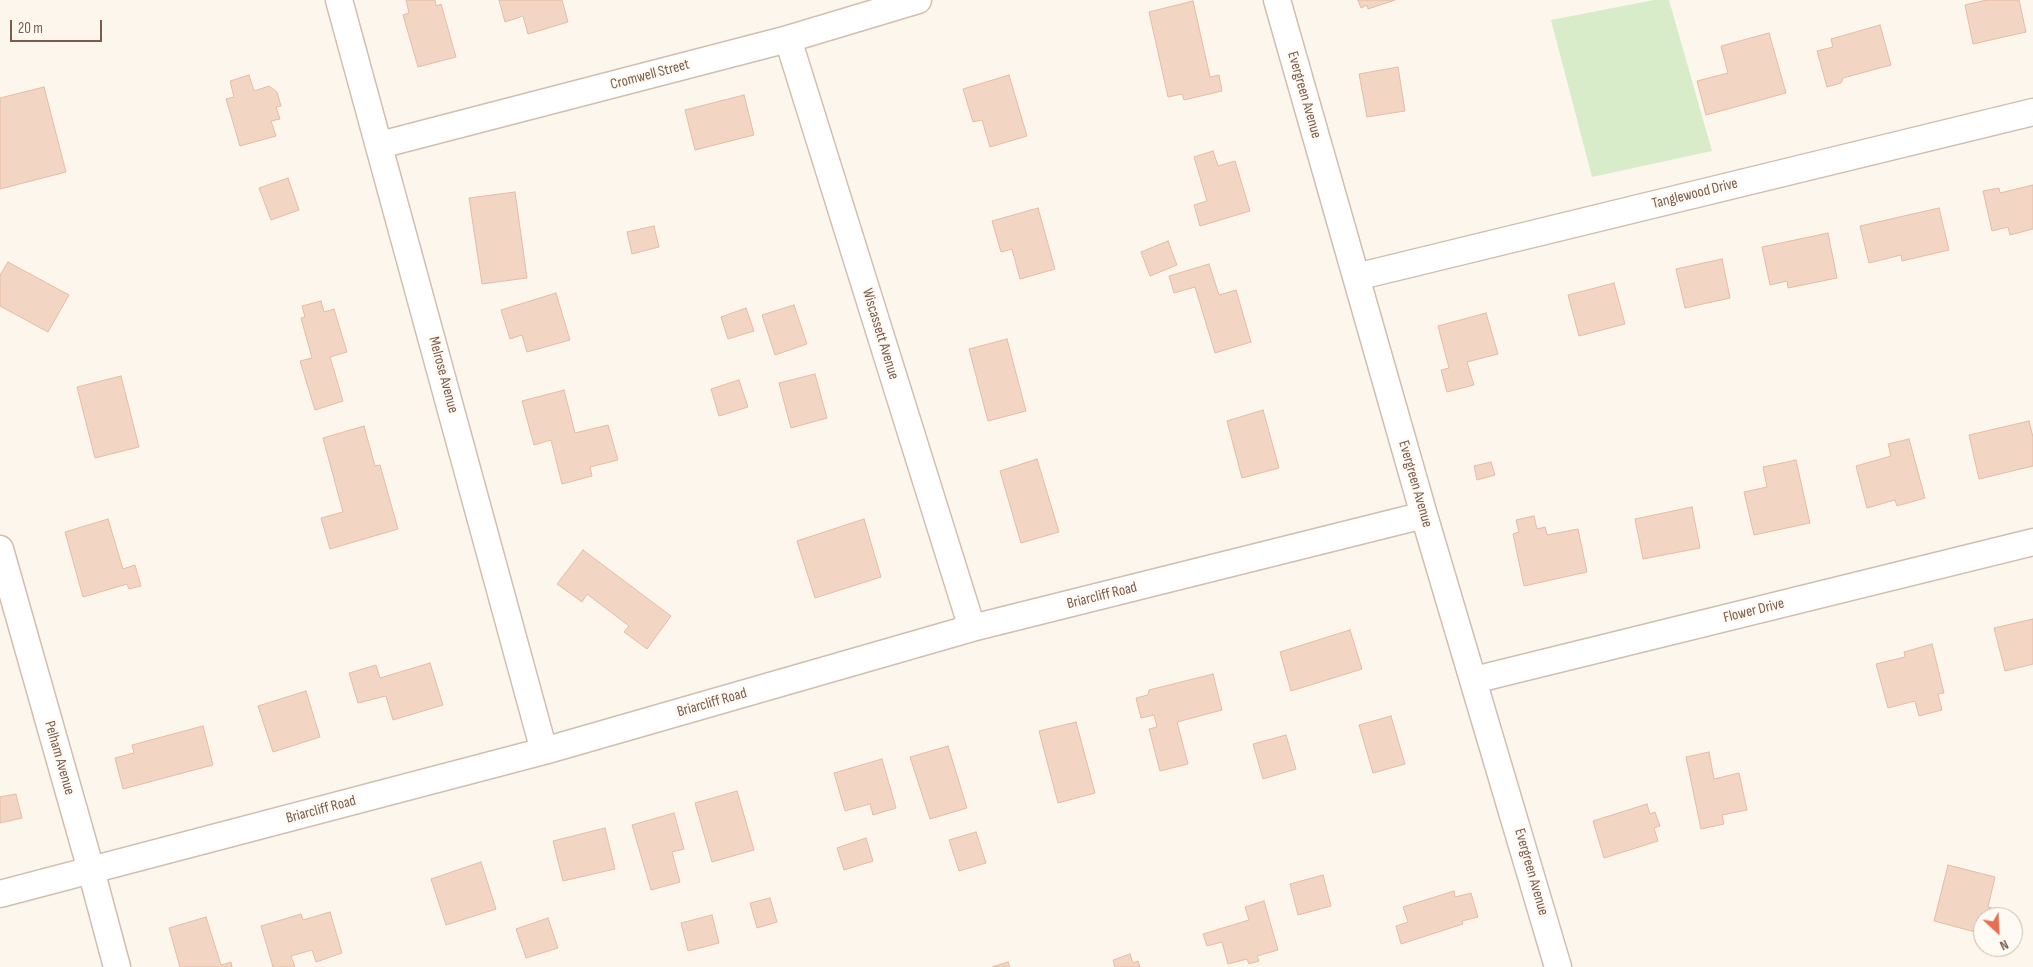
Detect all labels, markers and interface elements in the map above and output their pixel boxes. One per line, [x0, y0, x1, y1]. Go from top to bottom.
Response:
scale bar [12, 10, 105, 42]
text: 20 m [18, 19, 43, 38]
street label: Evergreen Avenue [1283, 50, 1325, 140]
street label: Cromwell Street [608, 56, 692, 94]
street label: Tanglewood Drive [1650, 175, 1740, 213]
street label: Wiscassett Avenue [858, 286, 902, 382]
street label: Melrose Avenue [424, 335, 462, 415]
street label: Evergreen Avenue [1394, 439, 1436, 529]
street label: Briarcliff Road [1065, 579, 1139, 613]
street label: Flower Drive [1722, 595, 1786, 627]
street label: Briarcliff Road [675, 684, 749, 722]
street label: Pelham Avenue [40, 719, 78, 797]
street label: Briarcliff Road [284, 792, 358, 828]
street label: Evergreen Avenue [1510, 827, 1552, 917]
north arrow [1973, 907, 2023, 957]
text: N [1997, 936, 2011, 954]

